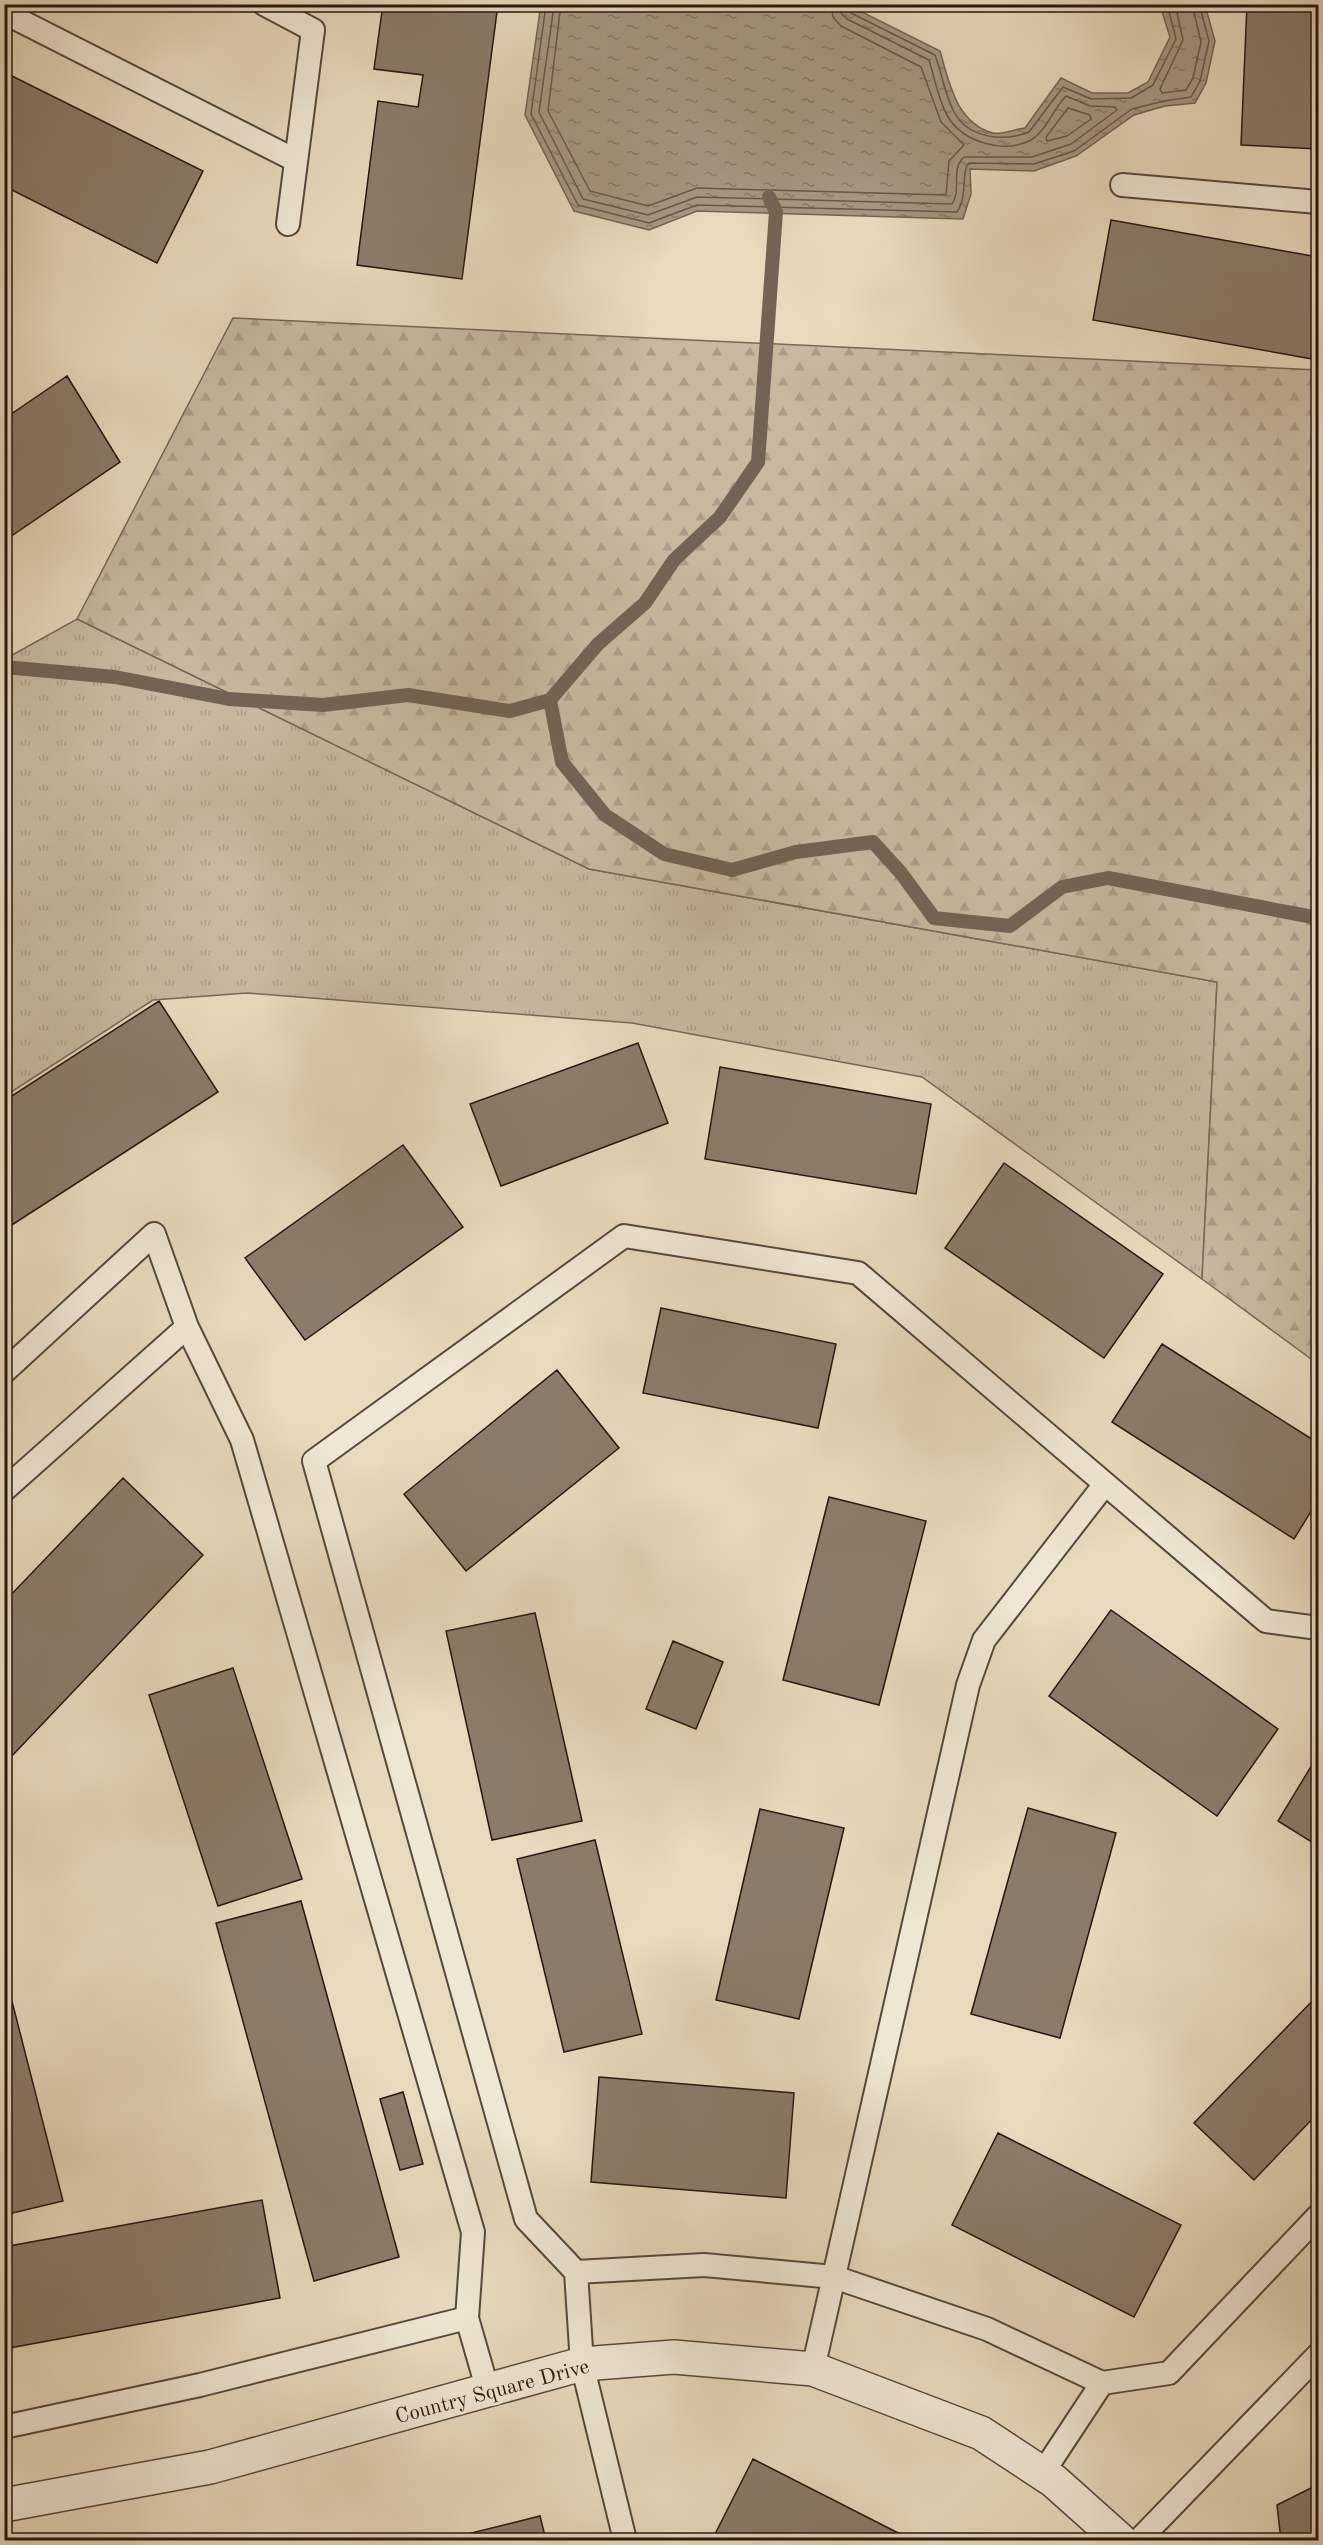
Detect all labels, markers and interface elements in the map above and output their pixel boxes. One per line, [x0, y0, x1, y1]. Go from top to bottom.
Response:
street label: Country Square Drive [393, 2356, 592, 2428]

